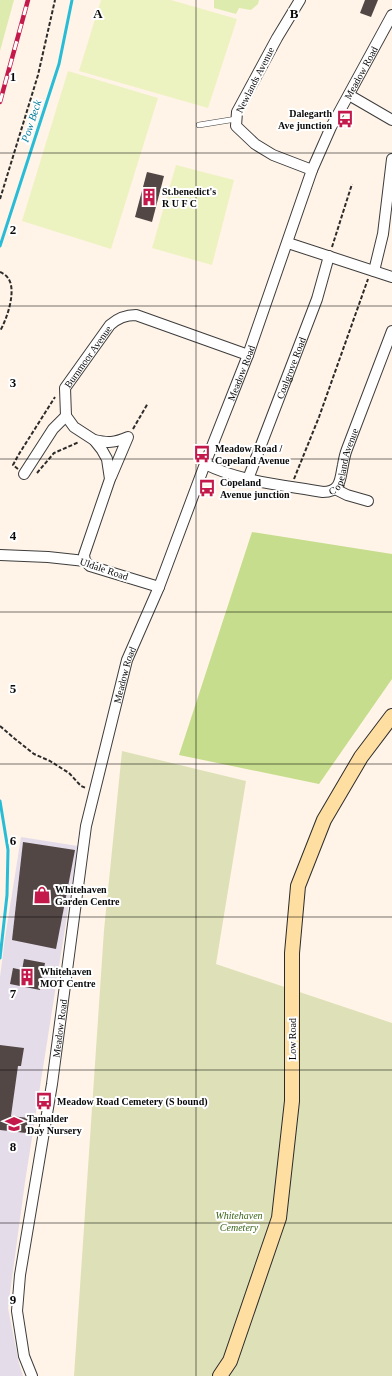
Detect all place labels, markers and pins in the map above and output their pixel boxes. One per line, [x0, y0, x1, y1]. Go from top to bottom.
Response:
place label: Dalegarth Ave junction [278, 108, 332, 131]
bus stop icon: Dalegarth Ave junction [335, 109, 355, 129]
place label: St.benedict's R U F C [162, 186, 216, 209]
building icon: St.benedict's R U F C [139, 187, 159, 207]
place label: Meadow Road / Copeland Avenue [215, 443, 290, 466]
bus stop icon: Meadow Road / Copeland Avenue [192, 444, 212, 464]
place label: Copeland Avenue junction [220, 477, 290, 500]
bus stop icon: Copeland Avenue junction [197, 478, 217, 498]
place label: Whitehaven Garden Centre [55, 884, 120, 907]
shop icon: Whitehaven Garden Centre [32, 885, 52, 905]
place label: Whitehaven MOT Centre [40, 966, 96, 989]
building icon: Whitehaven MOT Centre [17, 967, 37, 987]
bus stop icon: Meadow Road Cemetery (S bound) [34, 1091, 54, 1111]
place label: Meadow Road Cemetery (S bound) [57, 1096, 208, 1108]
place label: Tamalder Day Nursery [27, 1113, 82, 1136]
school or university icon: Tamalder Day Nursery [4, 1114, 24, 1134]

